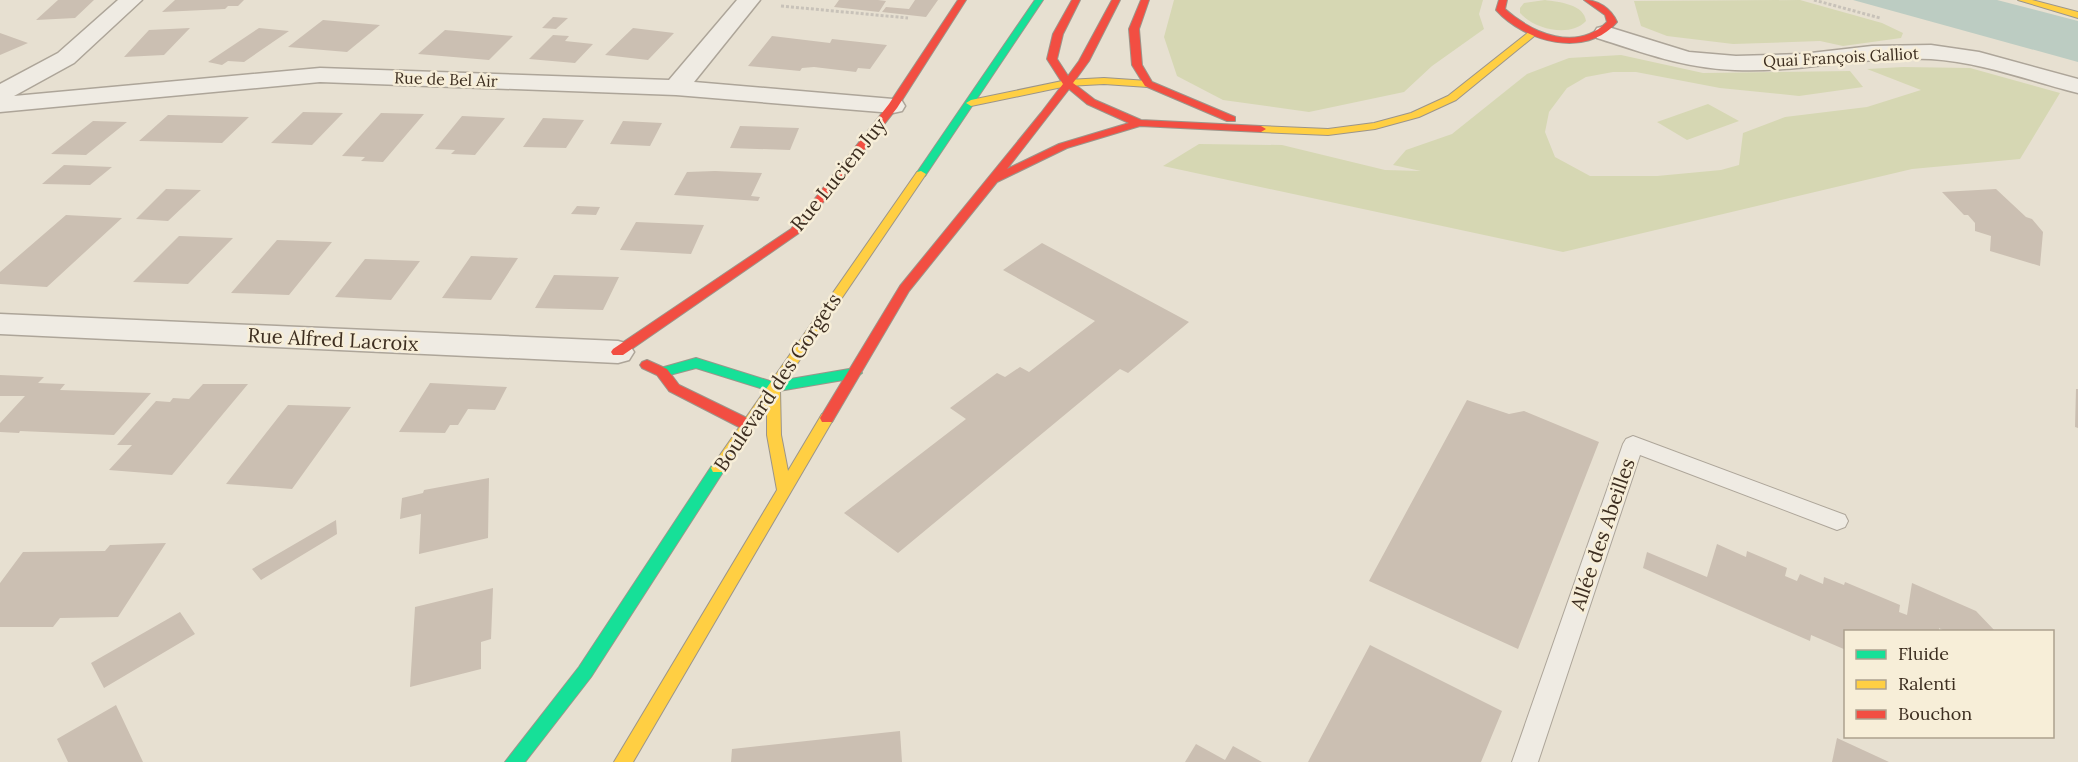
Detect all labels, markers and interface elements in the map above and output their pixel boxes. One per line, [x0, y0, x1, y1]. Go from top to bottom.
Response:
street label: Quai François Galliot [1763, 43, 1920, 71]
street label: Rue de Bel Air [394, 67, 498, 91]
street label: Rue Lucien Juy [785, 112, 892, 236]
street label: Boulevard des Gorgets [708, 288, 846, 476]
street label: Rue Alfred Lacroix [247, 322, 420, 356]
street label: Allée des Abeilles [1564, 455, 1640, 614]
legend [1844, 630, 2054, 738]
text: Fluide [1898, 642, 1949, 665]
text: Ralenti [1898, 672, 1956, 695]
text: Bouchon [1898, 702, 1972, 725]

